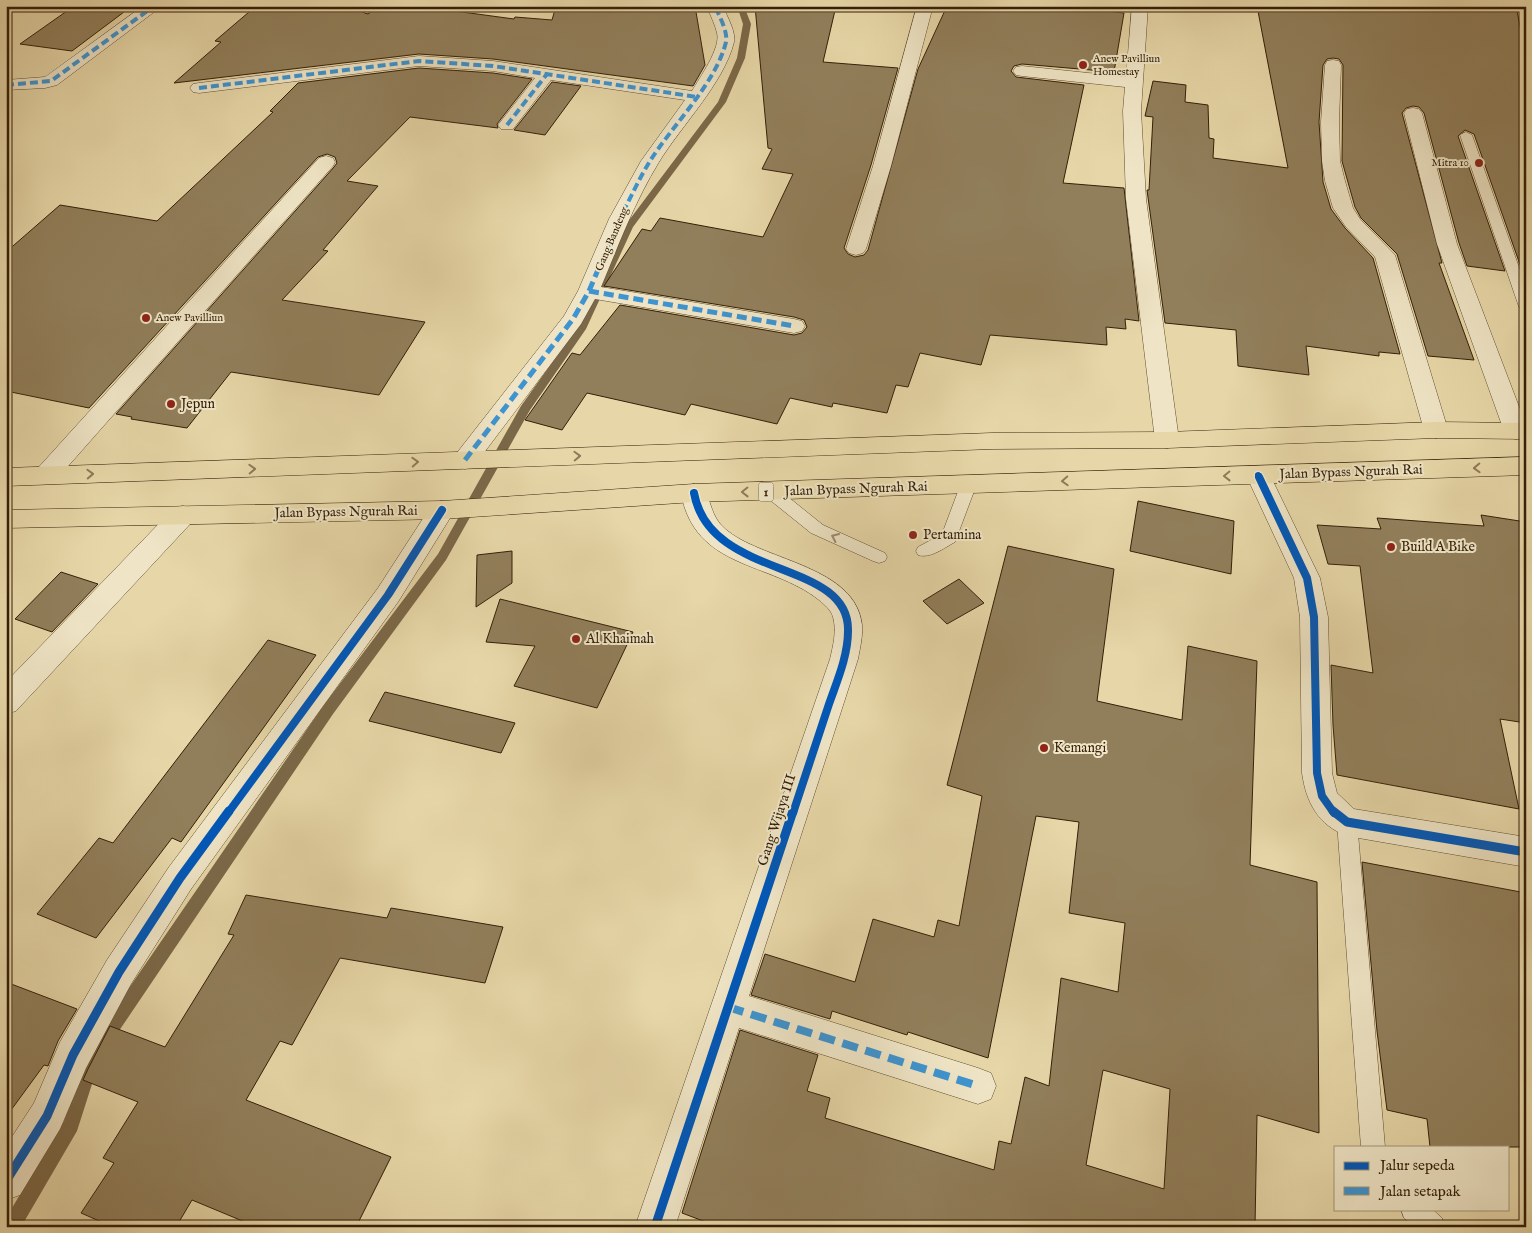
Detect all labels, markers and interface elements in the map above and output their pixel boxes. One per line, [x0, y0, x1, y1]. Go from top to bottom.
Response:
place label: Anew Pavilliun Homestay [1092, 52, 1160, 79]
marker: Anew Pavilliun Homestay [1077, 59, 1089, 71]
place label: Mitra 10 [1431, 156, 1469, 170]
marker: Mitra 10 [1473, 157, 1485, 169]
street label: Gang Bandeng [592, 204, 632, 273]
place label: Anew Pavilliun [155, 311, 223, 325]
marker: Anew Pavilliun [140, 312, 152, 324]
place label: Jepun [179, 395, 216, 413]
marker: Jepun [165, 398, 177, 410]
one-way arrow [573, 450, 581, 461]
one-way arrow [411, 456, 419, 467]
street label: Jalan Bypass Ngurah Rai [1277, 460, 1423, 484]
one-way arrow [249, 463, 257, 474]
one-way arrow [1473, 463, 1480, 473]
one-way arrow [86, 469, 94, 479]
one-way arrow [1223, 471, 1230, 481]
one-way arrow [1060, 476, 1068, 487]
street label: Jalan Bypass Ngurah Rai [782, 477, 928, 501]
road number: 1 [758, 482, 774, 502]
one-way arrow [741, 487, 748, 497]
street label: Jalan Bypass Ngurah Rai [272, 502, 418, 522]
place label: Pertamina [923, 526, 982, 544]
marker: Pertamina [907, 529, 919, 541]
one-way arrow [831, 533, 840, 544]
place label: Build A Bike [1401, 538, 1475, 556]
marker: Build A Bike [1385, 541, 1397, 553]
place label: Al Khaimah [585, 630, 655, 648]
marker: Al Khaimah [570, 633, 582, 645]
place label: Kemangi [1054, 739, 1106, 757]
marker: Kemangi [1038, 742, 1050, 754]
street label: Gang Wijaya III [754, 772, 800, 868]
legend [1334, 1146, 1510, 1210]
text: Jalur sepeda [1378, 1156, 1455, 1175]
text: Jalan setapak [1378, 1182, 1461, 1201]

